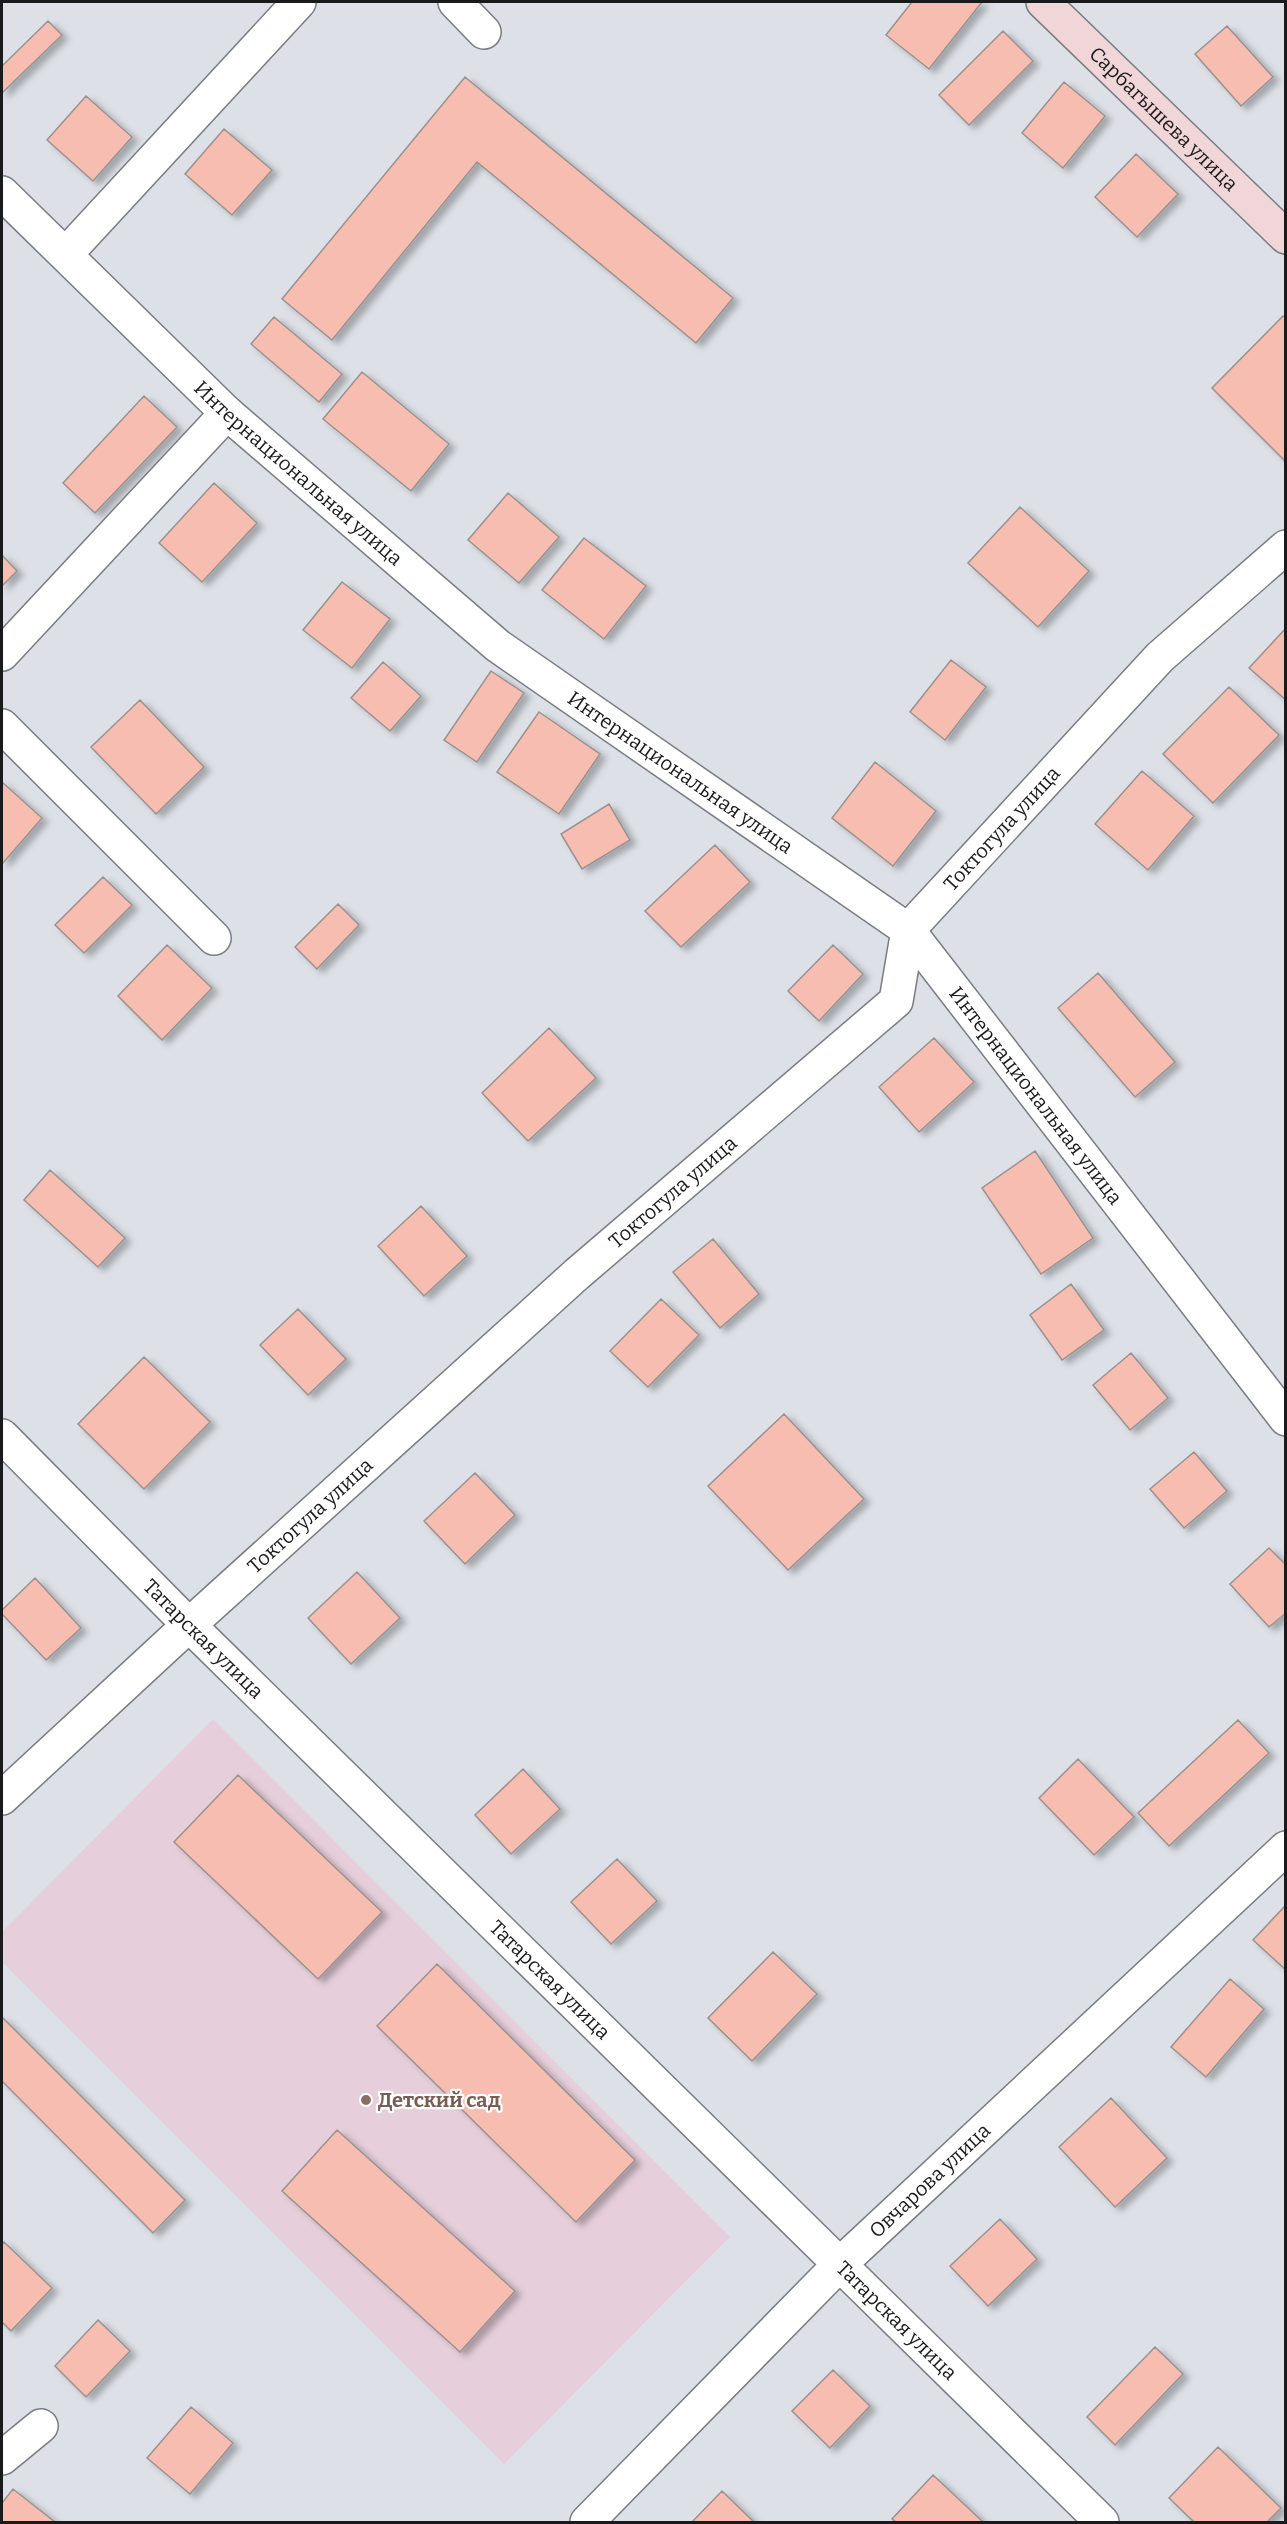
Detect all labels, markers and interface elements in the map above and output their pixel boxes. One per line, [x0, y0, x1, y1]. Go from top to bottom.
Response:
street label: Сарбагышева улица [1085, 42, 1243, 196]
street label: Интернациональная улица [189, 376, 407, 571]
street label: Интернациональная улица [563, 686, 798, 859]
street label: Токтогула улица [938, 761, 1065, 896]
street label: Интернациональная улица [944, 982, 1128, 1209]
street label: Токтогула улица [604, 1131, 742, 1253]
street label: Токтогула улица [243, 1453, 378, 1578]
street label: Татарская улица [139, 1574, 269, 1704]
street label: Татарская улица [485, 1915, 615, 2044]
place label: Детский сад [378, 2088, 501, 2112]
marker: Детский сад [359, 2093, 373, 2107]
street label: Овчарова улица [864, 2118, 995, 2243]
street label: Татарская улица [831, 2256, 962, 2385]

